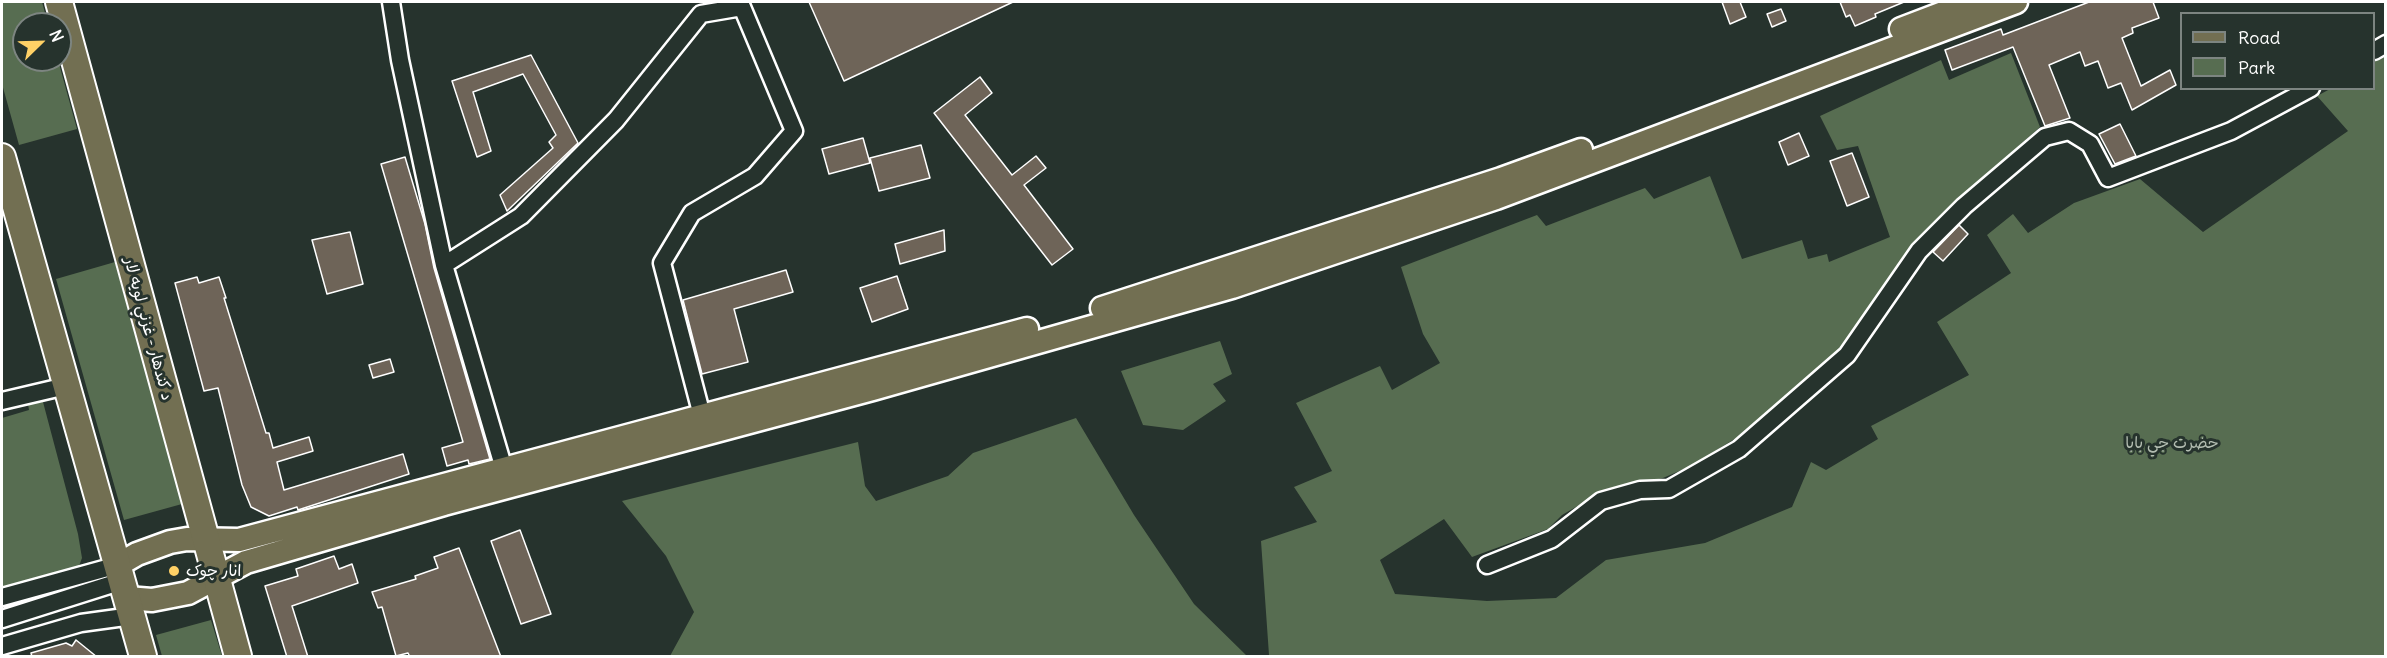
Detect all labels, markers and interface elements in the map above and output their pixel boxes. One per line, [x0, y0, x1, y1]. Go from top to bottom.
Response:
north arrow [12, 12, 72, 72]
legend [2180, 12, 2375, 90]
text: Road [2238, 26, 2280, 49]
text: N [45, 27, 68, 45]
text: Park [2238, 56, 2275, 79]
street label: د کندهار - غزني لويه لار [120, 255, 176, 403]
park label: حضرت جي بابا [2125, 433, 2219, 453]
place label: انار چوک [186, 561, 241, 581]
marker: انار چوک [167, 564, 181, 578]

